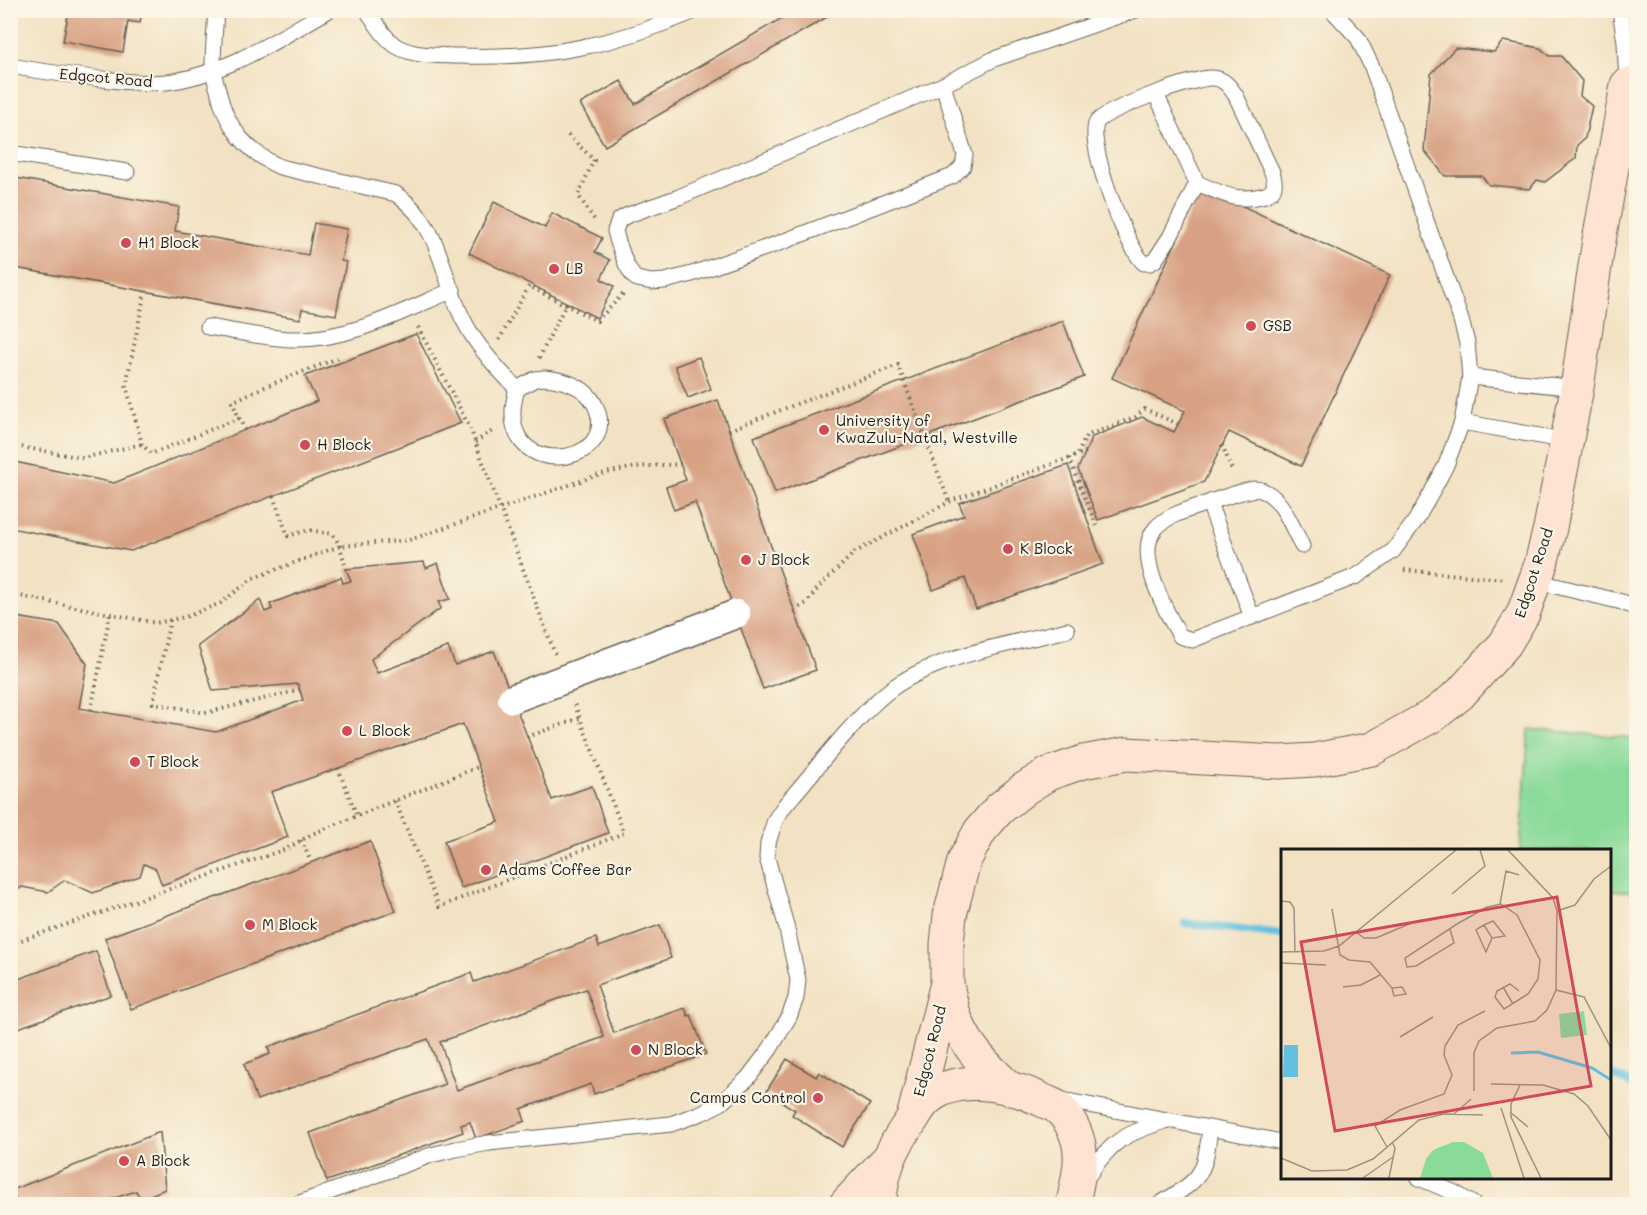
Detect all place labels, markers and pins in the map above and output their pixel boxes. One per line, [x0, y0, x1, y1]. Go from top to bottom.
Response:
place label: H1 Block [138, 232, 199, 252]
marker: H1 Block [119, 236, 133, 250]
place label: LB [566, 258, 583, 278]
marker: LB [547, 262, 561, 276]
place label: GSB [1263, 315, 1292, 335]
marker: GSB [1244, 319, 1258, 333]
place label: University of KwaZulu-Natal, Westville [836, 410, 1018, 447]
marker: University of KwaZulu-Natal, Westville [817, 423, 831, 437]
place label: H Block [317, 434, 371, 454]
marker: H Block [298, 438, 312, 452]
place label: K Block [1020, 538, 1073, 558]
marker: K Block [1001, 542, 1015, 556]
place label: J Block [758, 549, 810, 569]
marker: J Block [739, 553, 753, 567]
place label: L Block [359, 720, 410, 740]
marker: L Block [340, 724, 354, 738]
place label: T Block [147, 751, 199, 771]
marker: T Block [128, 755, 142, 769]
place label: Adams Coffee Bar [498, 859, 632, 879]
marker: Adams Coffee Bar [479, 863, 493, 877]
place label: M Block [262, 914, 318, 934]
marker: M Block [243, 918, 257, 932]
place label: N Block [648, 1039, 703, 1059]
marker: N Block [629, 1043, 643, 1057]
place label: Campus Control [690, 1087, 806, 1107]
marker: Campus Control [811, 1091, 825, 1105]
place label: A Block [136, 1150, 190, 1170]
marker: A Block [117, 1154, 131, 1168]

